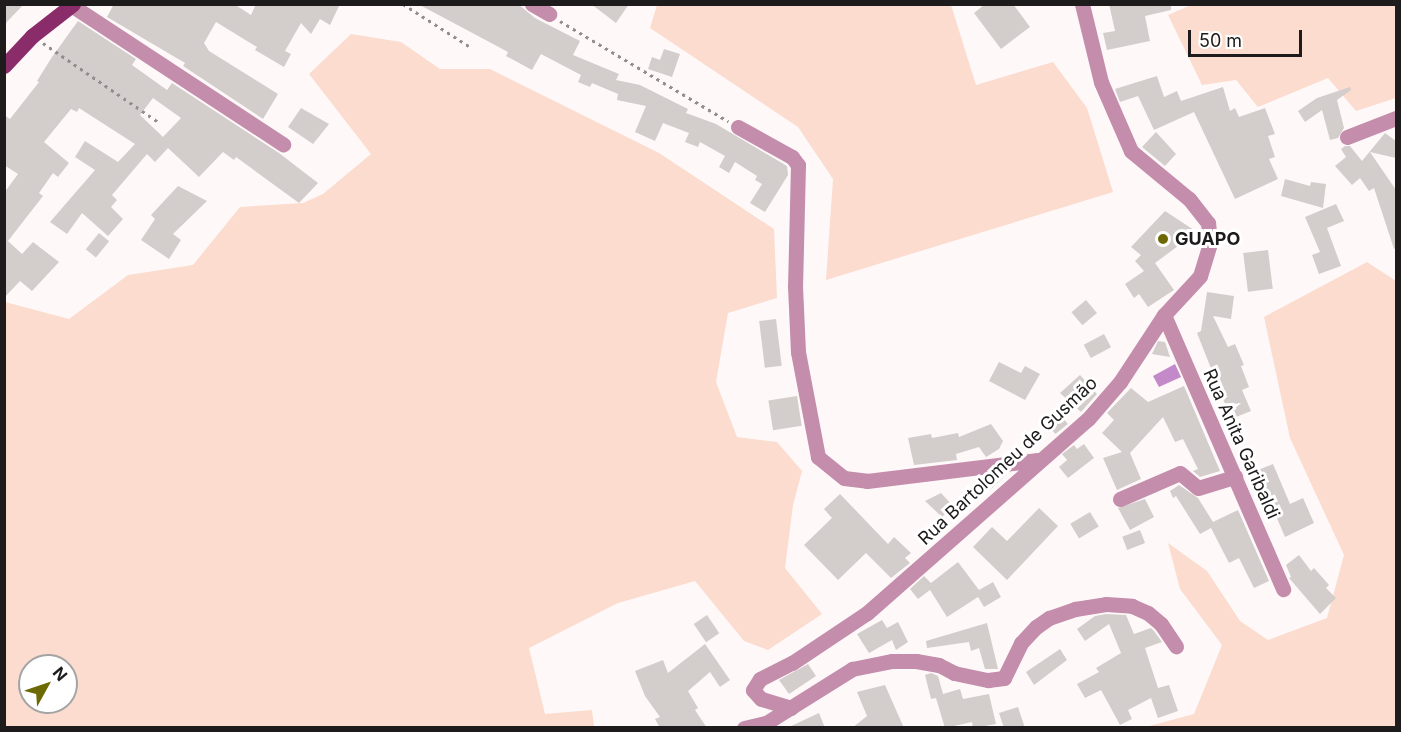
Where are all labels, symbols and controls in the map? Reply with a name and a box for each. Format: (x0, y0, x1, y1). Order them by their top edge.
scale bar (1191, 18, 1305, 56)
text: 50 m (1199, 30, 1242, 51)
place label: GUAPO (1175, 228, 1240, 250)
marker: GUAPO (1156, 232, 1170, 246)
street label: Rua Anita Garibaldi (1198, 366, 1284, 522)
street label: Rua Bartolomeu de Gusmão (914, 372, 1102, 550)
north arrow (18, 654, 78, 714)
text: N (49, 663, 72, 685)

